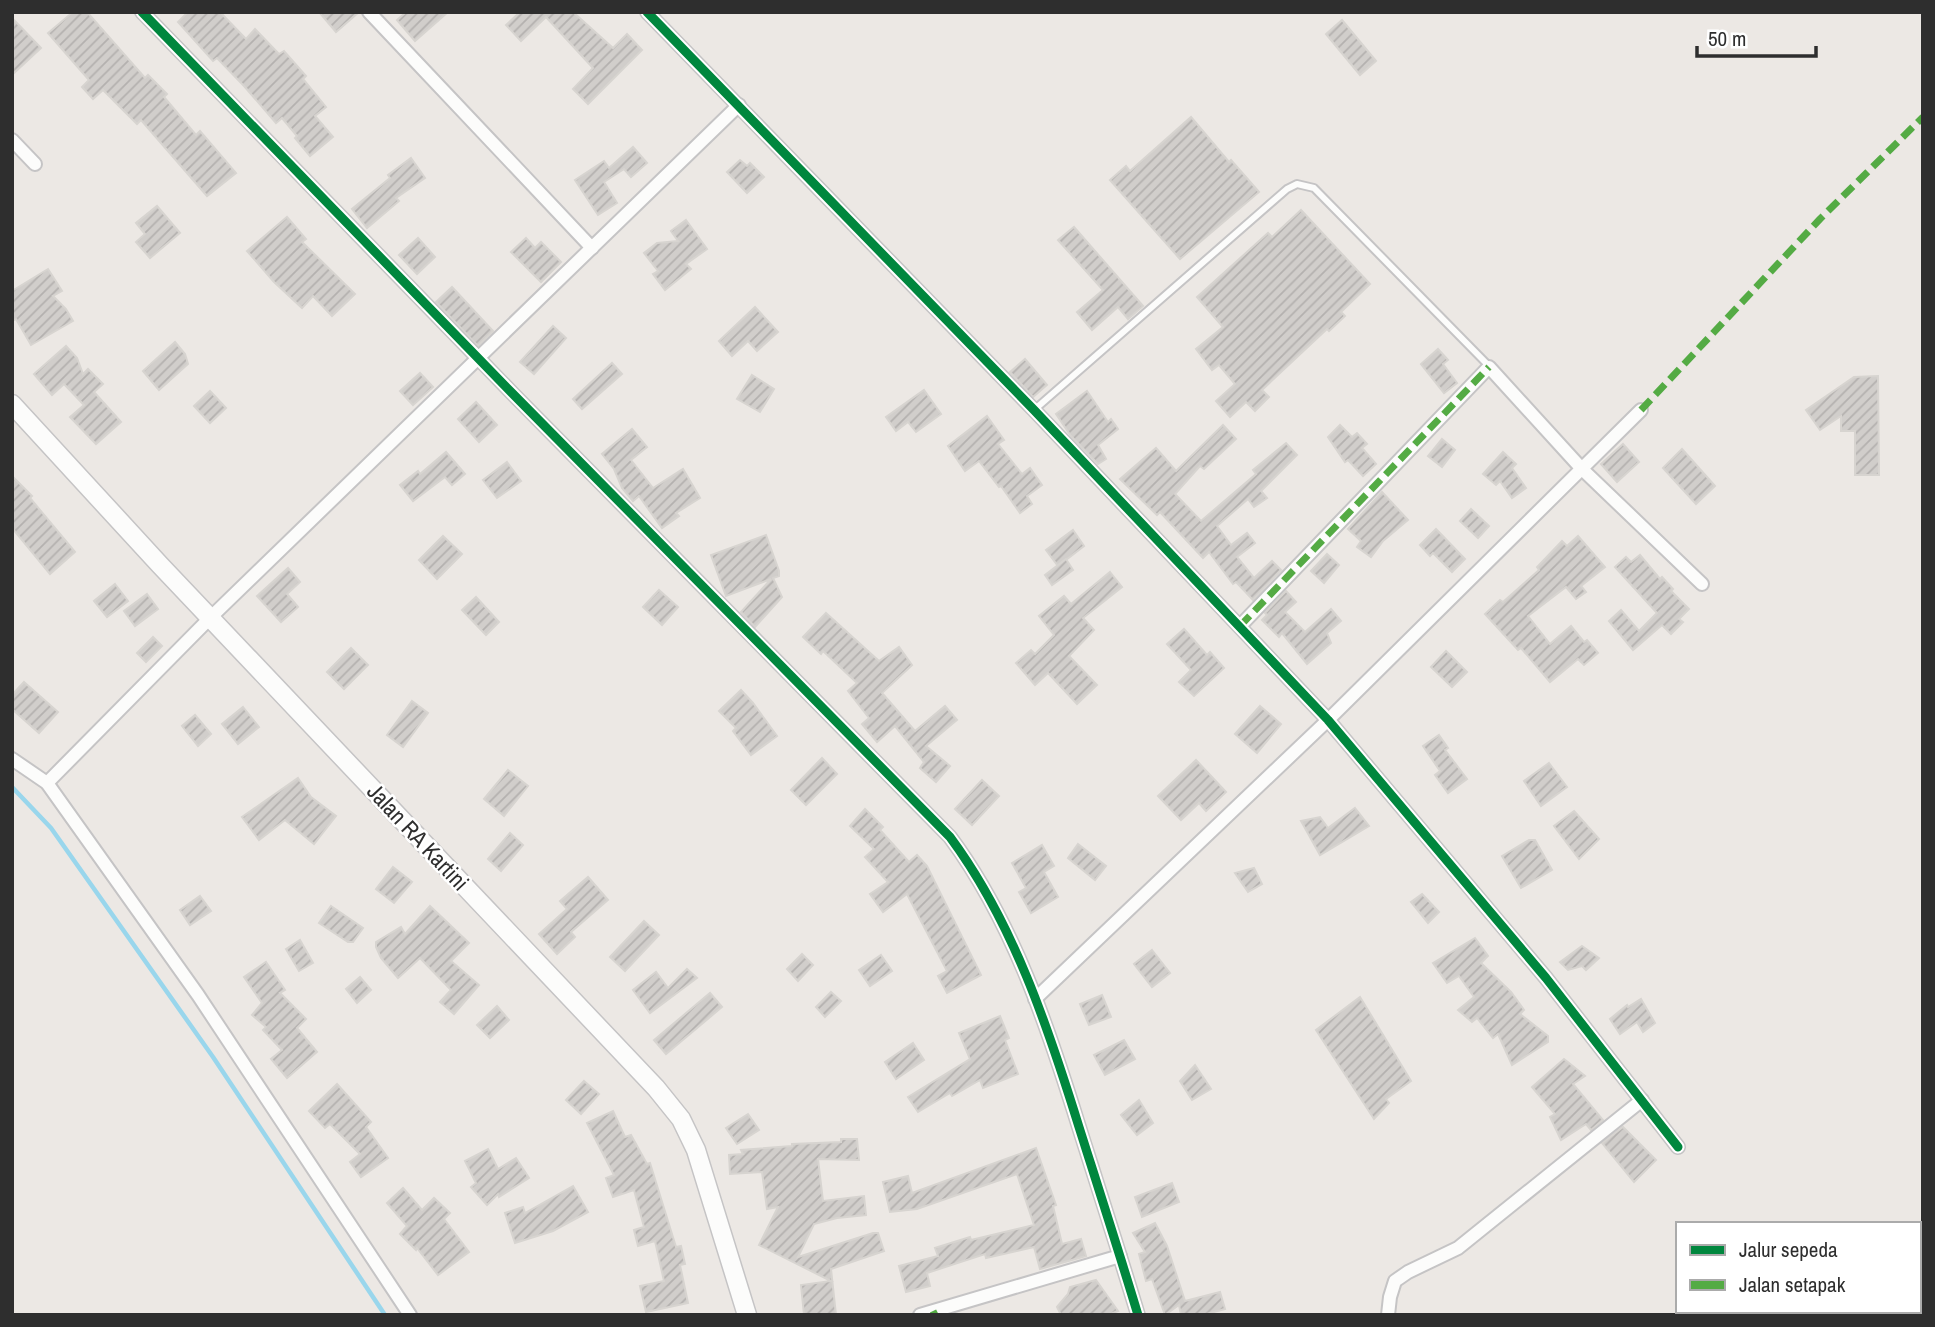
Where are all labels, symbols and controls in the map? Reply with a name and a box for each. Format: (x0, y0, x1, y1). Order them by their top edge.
scale bar (1697, 14, 1816, 58)
text: 50 m (1708, 24, 1746, 53)
street label: Jalan RA Kartini (361, 776, 476, 897)
legend (1676, 1222, 1921, 1313)
text: Jalur sepeda (1739, 1235, 1838, 1264)
text: Jalan setapak (1739, 1270, 1846, 1299)

